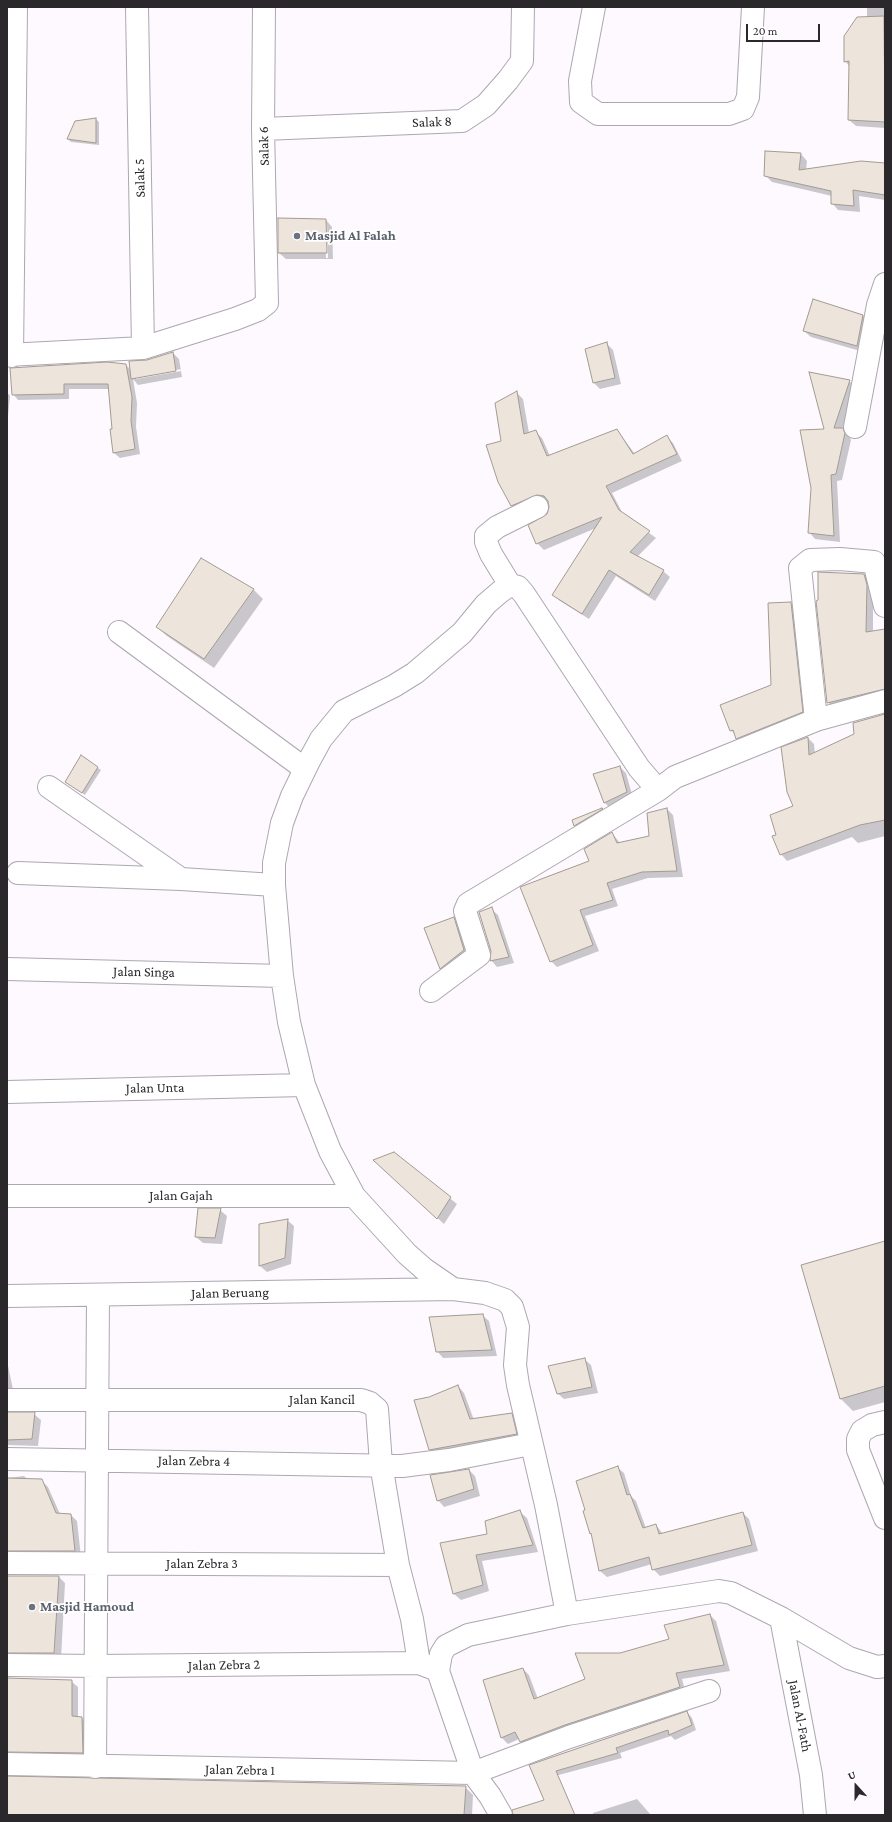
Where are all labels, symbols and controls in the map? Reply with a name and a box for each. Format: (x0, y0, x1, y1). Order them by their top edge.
scale bar (748, 16, 822, 42)
text: 20 m (753, 24, 777, 38)
street label: Salak 8 (412, 113, 452, 131)
street label: Salak 6 (255, 126, 273, 166)
street label: Salak 5 (131, 158, 149, 198)
place label: Masjid Al Falah (305, 228, 396, 244)
marker: Masjid Al Falah (292, 231, 302, 241)
street label: Jalan Singa (113, 963, 175, 981)
street label: Jalan Unta (126, 1079, 184, 1097)
street label: Jalan Gajah (149, 1188, 213, 1204)
street label: Jalan Beruang (191, 1284, 269, 1302)
street label: Jalan Kancil (289, 1392, 355, 1408)
street label: Jalan Zebra 4 (158, 1452, 230, 1470)
street label: Jalan Zebra 3 (166, 1556, 238, 1572)
place label: Masjid Hamoud (40, 1599, 134, 1615)
marker: Masjid Hamoud (27, 1602, 37, 1612)
street label: Jalan Zebra 2 (188, 1656, 260, 1674)
street label: Jalan Al-Fath (785, 1679, 815, 1753)
street label: Jalan Zebra 1 (205, 1761, 275, 1779)
north arrow (836, 1766, 876, 1806)
text: U (846, 1768, 857, 1782)

